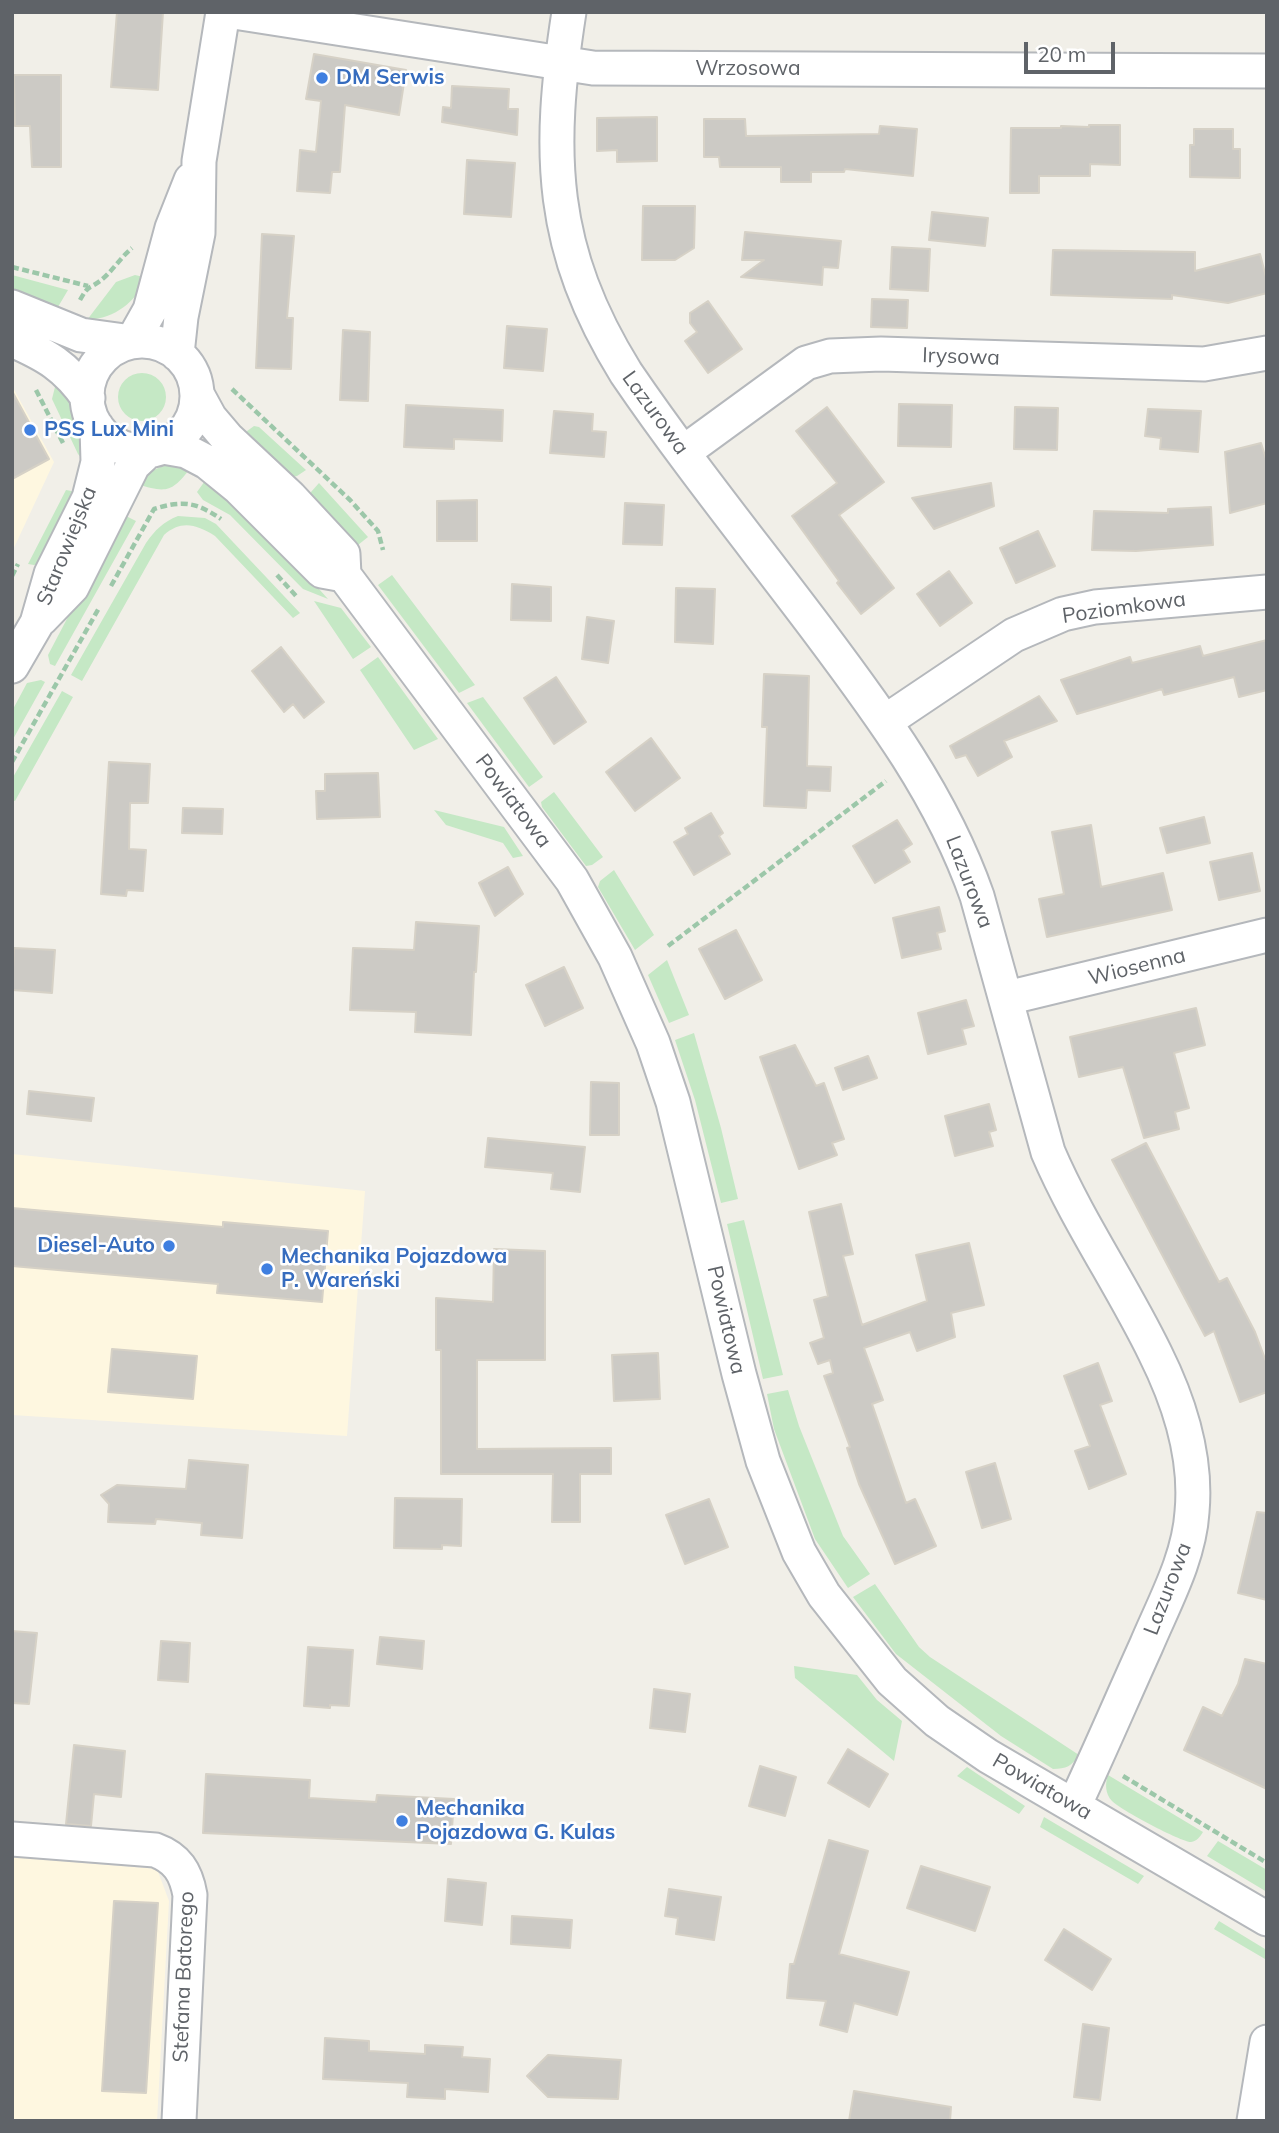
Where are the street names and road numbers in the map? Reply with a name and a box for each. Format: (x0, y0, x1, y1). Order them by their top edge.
street label: Wrzosowa (695, 56, 801, 82)
street label: Irysowa (922, 343, 1000, 371)
street label: Lazurowa (616, 366, 694, 460)
street label: Starowiejska (32, 483, 102, 609)
street label: Poziomkowa (1061, 587, 1187, 629)
street label: Powiatowa (470, 749, 556, 853)
street label: Lazurowa (940, 832, 998, 932)
street label: Wiosenna (1086, 943, 1188, 991)
street label: Powiatowa (701, 1263, 751, 1377)
street label: Lazurowa (1139, 1539, 1197, 1639)
street label: Powiatowa (988, 1748, 1096, 1826)
street label: Stefana Batorego (168, 1891, 200, 2063)

